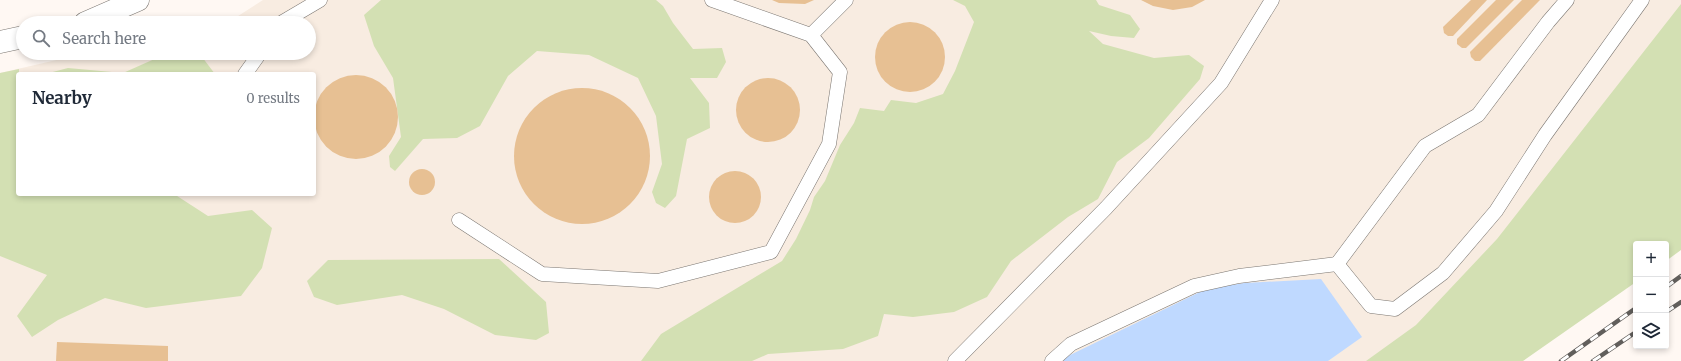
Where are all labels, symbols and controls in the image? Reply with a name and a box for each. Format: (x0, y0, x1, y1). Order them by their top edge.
search box (16, 16, 316, 60)
icon: search (30, 27, 52, 49)
text: Search here (62, 29, 146, 48)
text: Nearby (32, 87, 92, 109)
text: 0 results (246, 90, 300, 107)
map controls (1633, 241, 1669, 349)
button: + (1633, 241, 1669, 277)
button: − (1633, 277, 1669, 313)
button: layers (1633, 313, 1669, 349)

